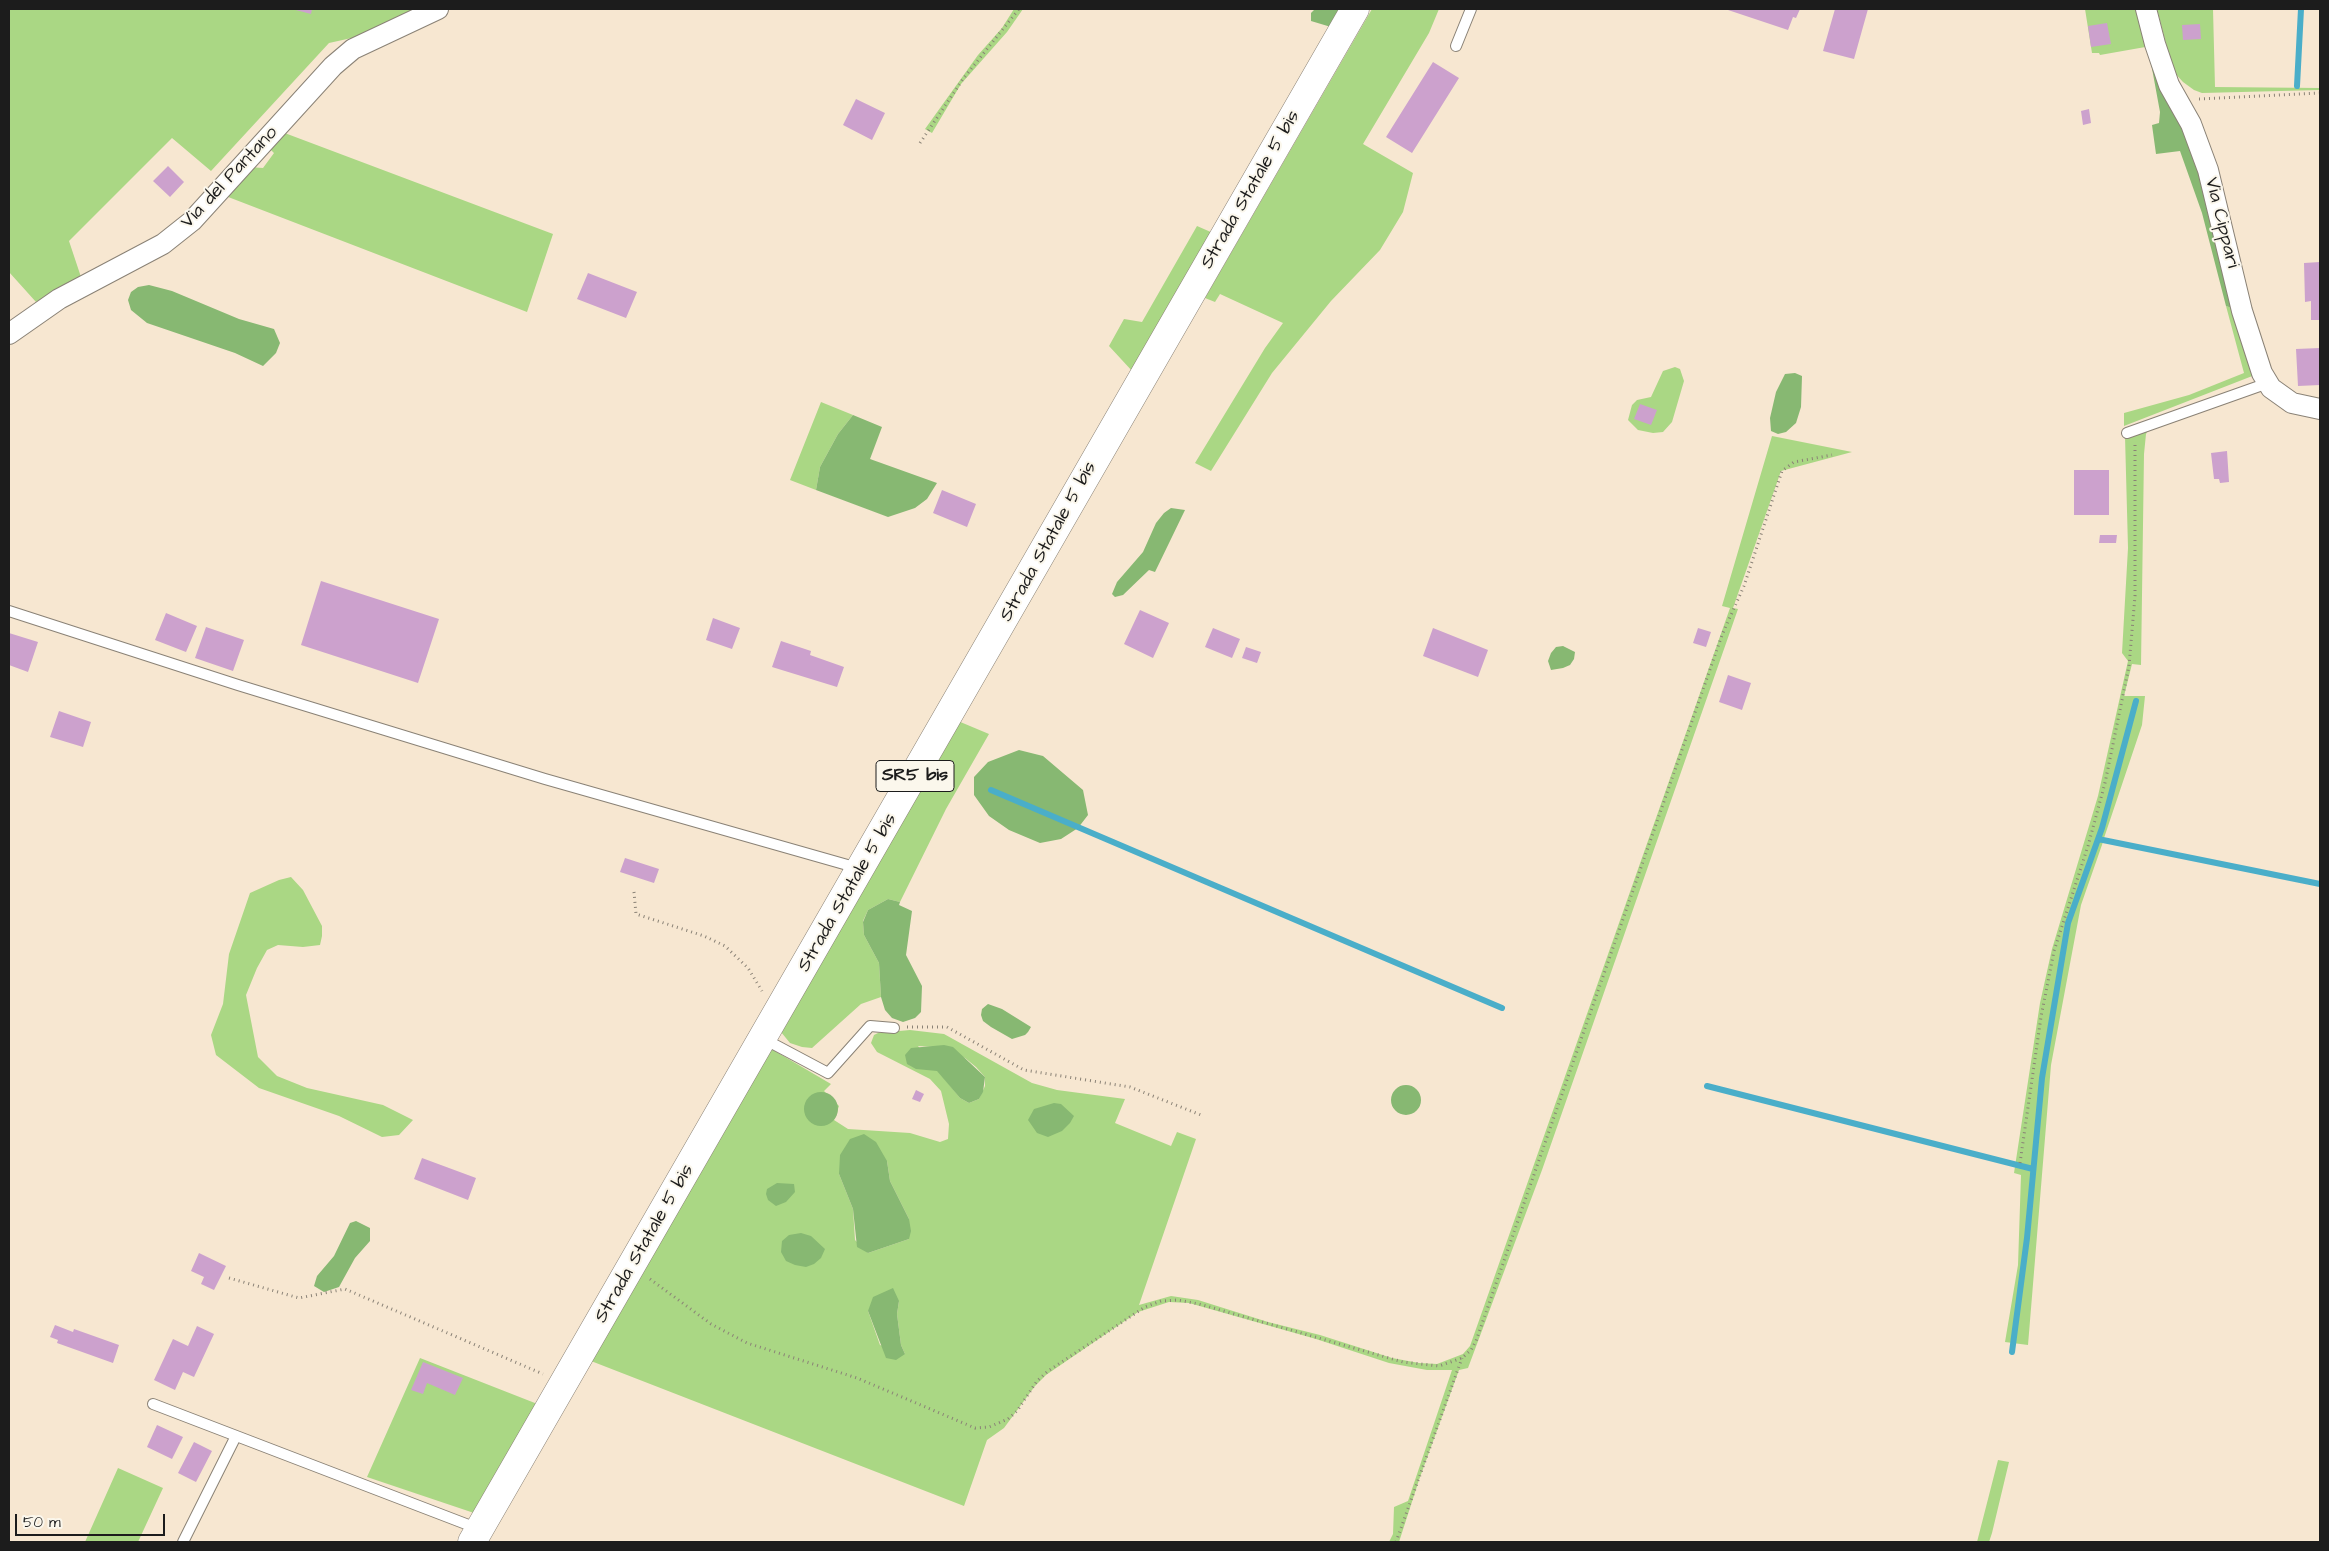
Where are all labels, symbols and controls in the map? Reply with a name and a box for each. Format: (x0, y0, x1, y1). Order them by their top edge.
street label: Strada Statale 5 bis (1196, 107, 1306, 273)
street label: Via del Pantano (177, 122, 283, 234)
street label: Via Cippari (2199, 175, 2243, 271)
street label: Strada Statale 5 bis (996, 458, 1102, 626)
road number: SR5 bis (876, 760, 954, 791)
street label: Strada Statale 5 bis (793, 810, 903, 976)
street label: Strada Statale 5 bis (590, 1161, 700, 1327)
scale bar (18, 1504, 168, 1536)
text: 50 m (23, 1512, 61, 1533)

